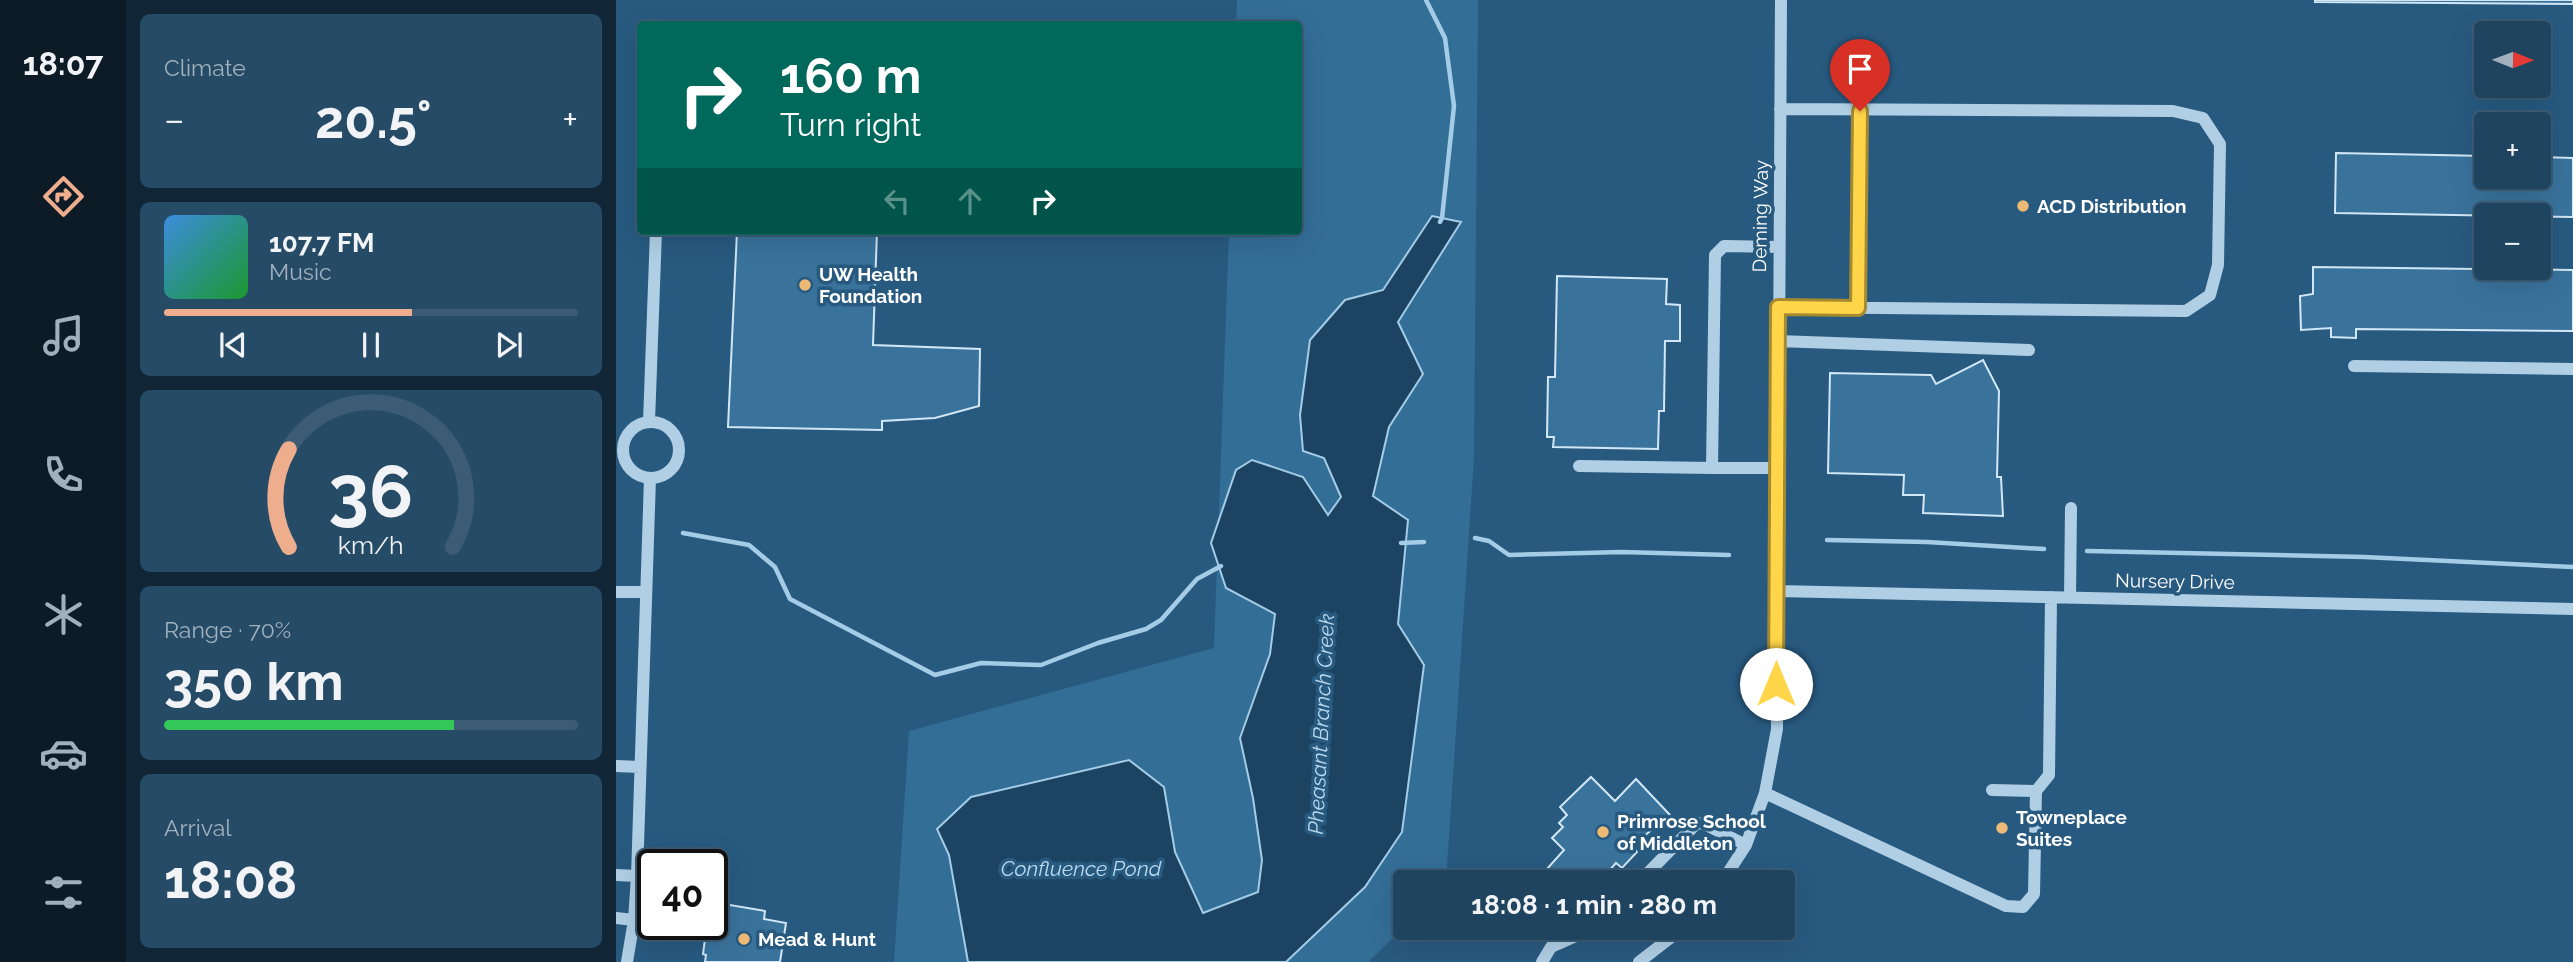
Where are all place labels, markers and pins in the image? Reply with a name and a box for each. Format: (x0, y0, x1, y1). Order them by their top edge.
pin (1830, 39, 1890, 111)
place label: ACD Distribution (2037, 195, 2187, 217)
marker: ACD Distribution (2015, 198, 2031, 214)
place label: UW Health Foundation (819, 263, 922, 307)
marker: UW Health Foundation (797, 277, 813, 293)
place label: Towneplace Suites (2016, 806, 2127, 850)
place label: Primrose School of Middleton (1617, 810, 1767, 854)
marker: Towneplace Suites (1994, 820, 2010, 836)
marker: Primrose School of Middleton (1595, 824, 1611, 840)
place label: Mead & Hunt (758, 928, 877, 950)
marker: Mead & Hunt (736, 931, 752, 947)

